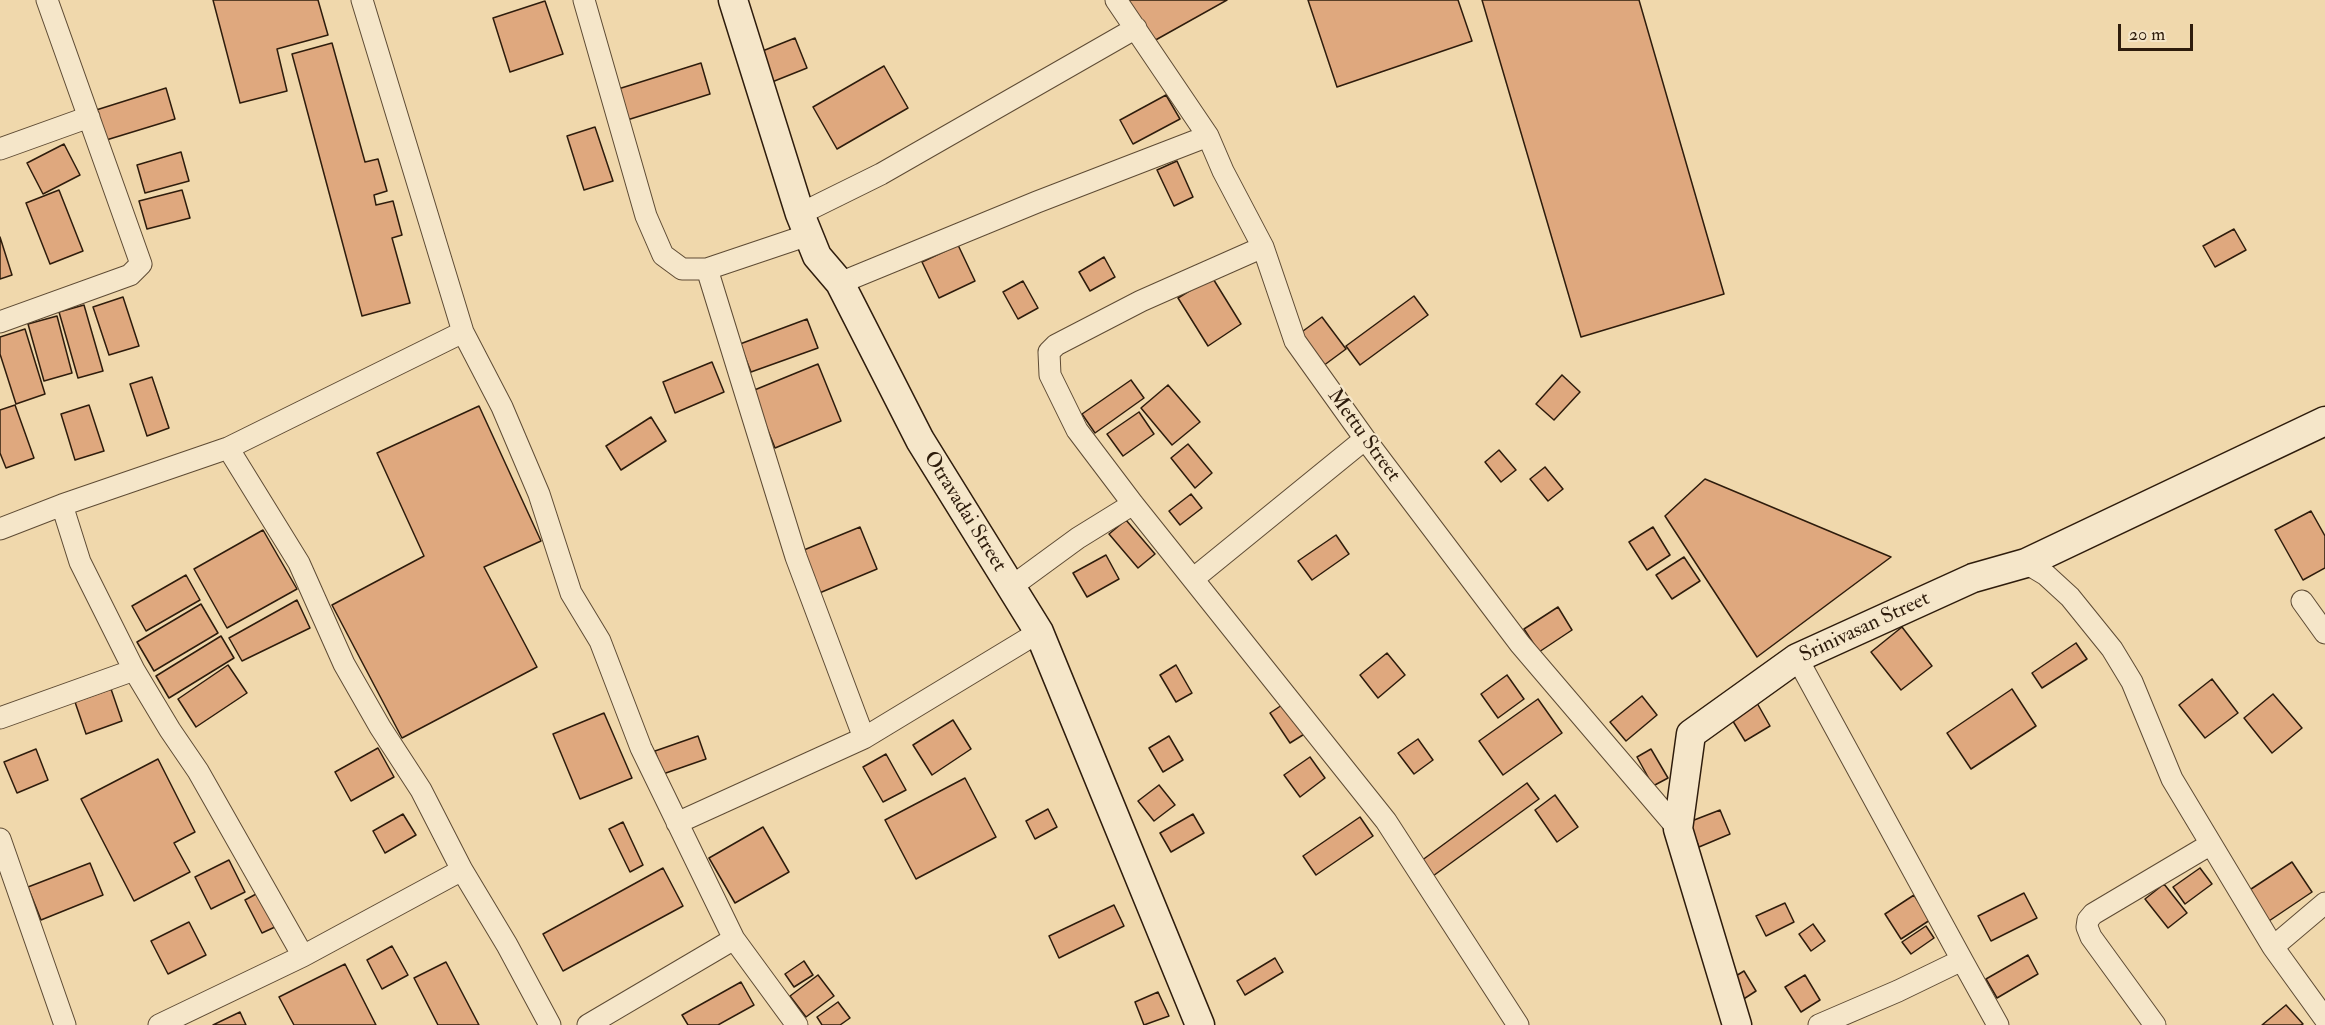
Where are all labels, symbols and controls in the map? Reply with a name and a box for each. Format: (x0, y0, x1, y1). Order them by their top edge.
scale bar (2121, 12, 2196, 50)
text: 20 m (2129, 23, 2165, 46)
street label: Mettu Street (1321, 385, 1405, 487)
street label: Otravadai Street (917, 447, 1011, 577)
street label: Srinivasan Street (1796, 587, 1934, 669)

